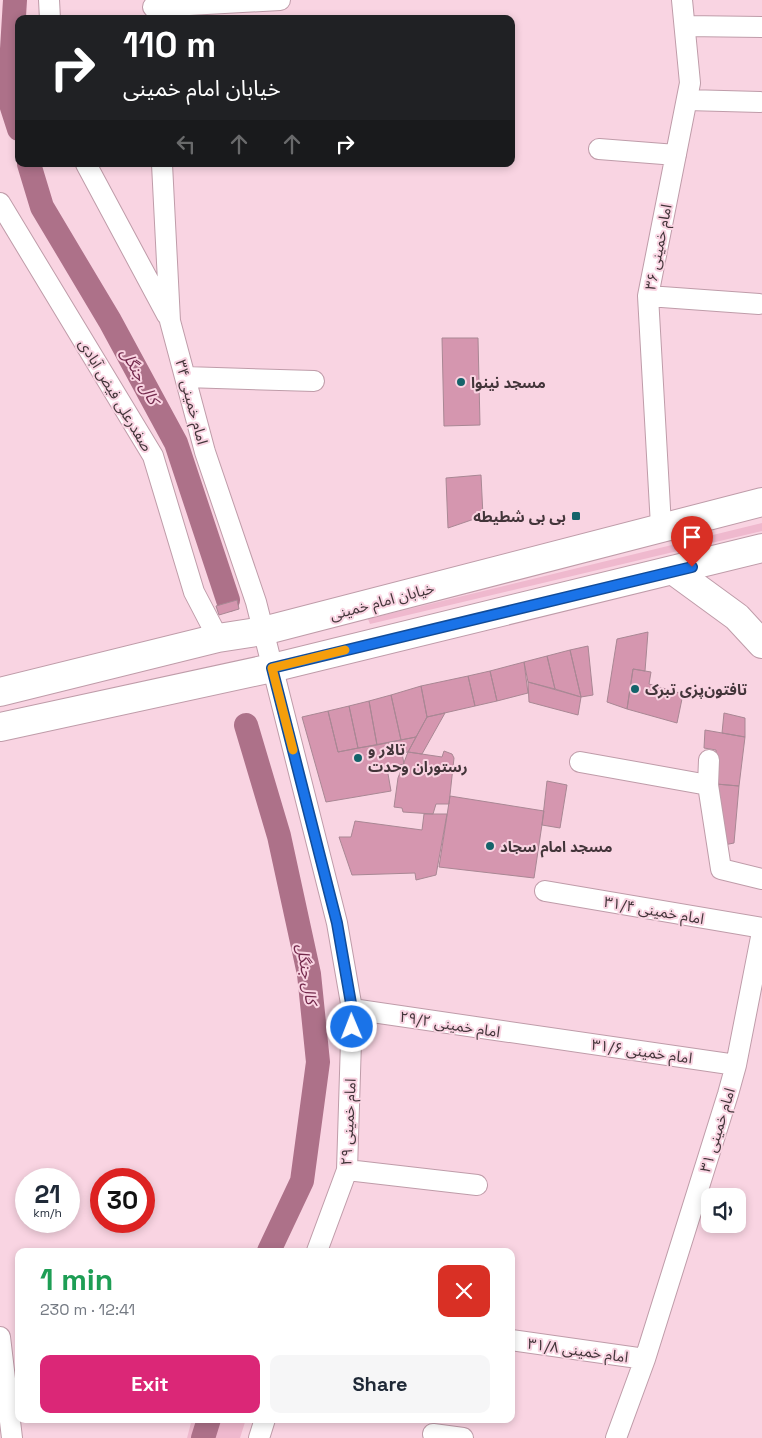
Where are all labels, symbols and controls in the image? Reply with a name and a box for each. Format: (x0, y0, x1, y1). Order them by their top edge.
text: 110 m (123, 23, 216, 67)
icon: right (40, 35, 105, 100)
text: خیابان امام خمینی (123, 74, 281, 102)
icon: left (172, 130, 200, 158)
icon: ahead (225, 130, 253, 158)
icon: ahead (278, 130, 306, 158)
icon: right (331, 130, 359, 158)
street label: امام خمینی ۳۶ (640, 202, 678, 292)
street label: صفدرعلی فیض آبادی (75, 335, 157, 455)
water label: کال جنگل (116, 344, 166, 411)
street label: امام خمینی ۳۴ (170, 357, 212, 447)
place label: مسجد نینوا (471, 373, 546, 392)
marker: مسجد نینوا (455, 376, 467, 388)
place label: بی بی شطیطه (473, 507, 566, 526)
marker: بی بی شطیطه (570, 510, 582, 522)
pin (671, 516, 713, 567)
icon: arrive (678, 523, 706, 551)
street label: خیابان امام خمینی (328, 578, 437, 626)
place label: تافتون‌پزی تبرک (645, 680, 748, 699)
marker: تافتون‌پزی تبرک (629, 683, 641, 695)
place label: تالار و رستوران وحدت (368, 740, 468, 776)
marker: تالار و رستوران وحدت (352, 752, 364, 764)
place label: مسجد امام سجاد (500, 837, 612, 858)
marker: مسجد امام سجاد (484, 840, 496, 852)
street label: امام خمینی ۳۱/۴ (602, 892, 706, 930)
water label: کال جنگل (292, 942, 323, 1009)
position arrow (325, 1000, 377, 1052)
street label: امام خمینی ۲۹/۲ (398, 1007, 502, 1043)
street label: امام خمینی ۳۱/۶ (590, 1035, 694, 1069)
street label: امام خمینی ۲۹ (336, 1078, 362, 1166)
street label: امام خمینی ۳۱ (695, 1086, 741, 1175)
speed limit sign: 30 (90, 1168, 155, 1233)
text: 21 (34, 1178, 61, 1210)
map controls (701, 1188, 746, 1233)
button: sound (701, 1188, 746, 1233)
text: km/h (33, 1205, 62, 1221)
text: 1 min (40, 1260, 113, 1299)
button: close (438, 1265, 490, 1317)
text: 230 m · 12:41 (40, 1299, 135, 1320)
street label: امام خمینی ۳۱/۸ (526, 1334, 630, 1368)
button: Exit (40, 1355, 260, 1413)
button: Share (270, 1355, 490, 1413)

